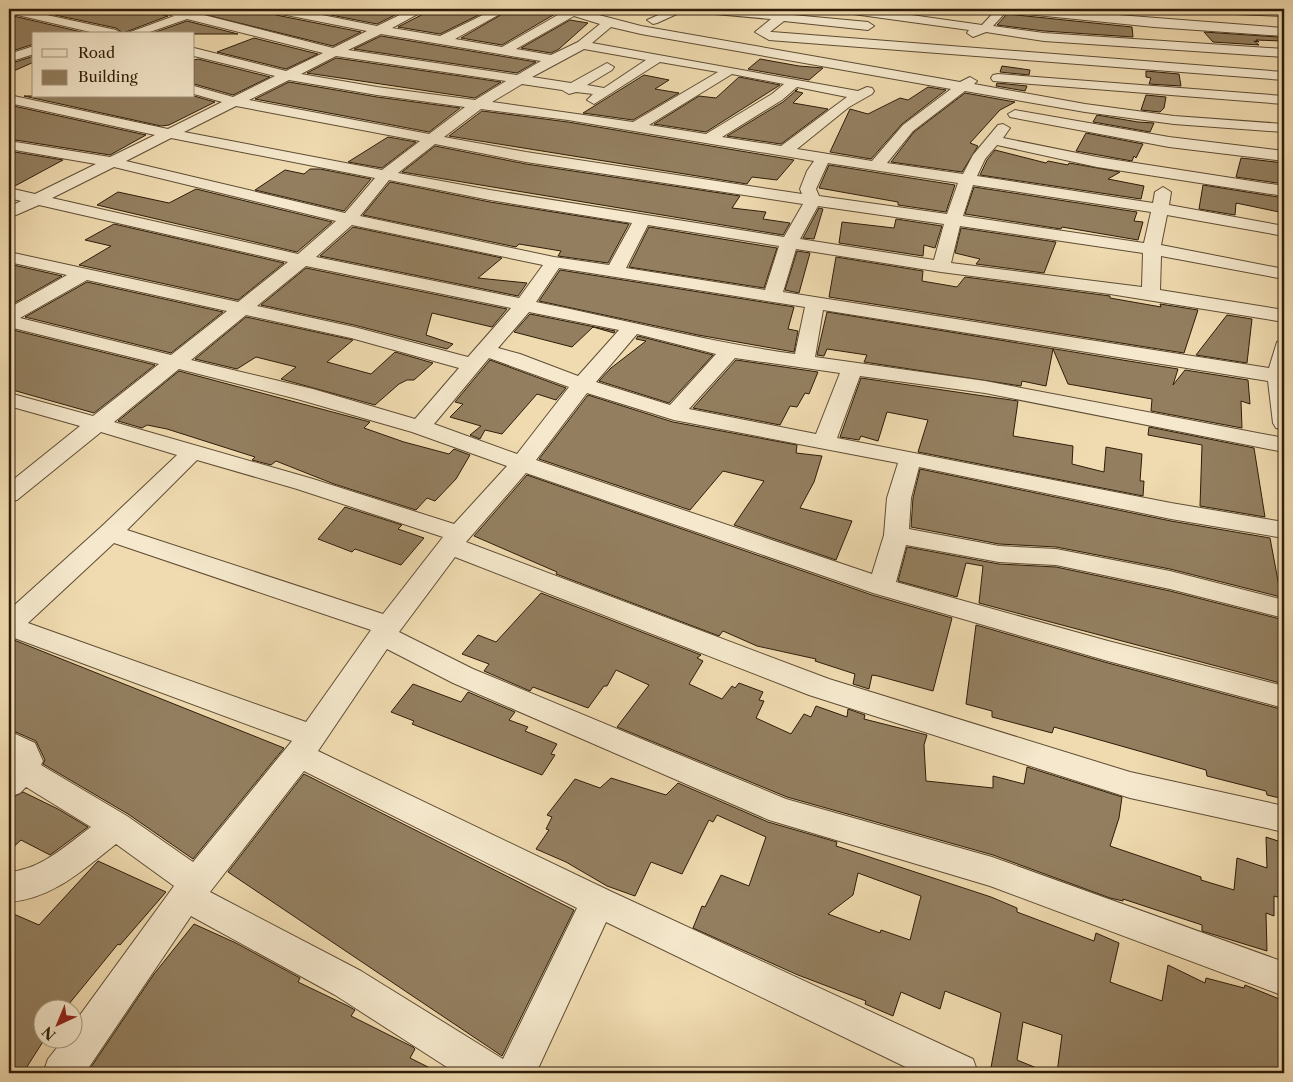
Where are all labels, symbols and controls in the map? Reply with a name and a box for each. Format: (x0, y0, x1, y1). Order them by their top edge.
legend (32, 32, 195, 98)
text: Road (78, 43, 115, 62)
text: Building (78, 67, 138, 86)
north arrow (32, 1000, 82, 1050)
text: N (38, 1023, 60, 1044)

